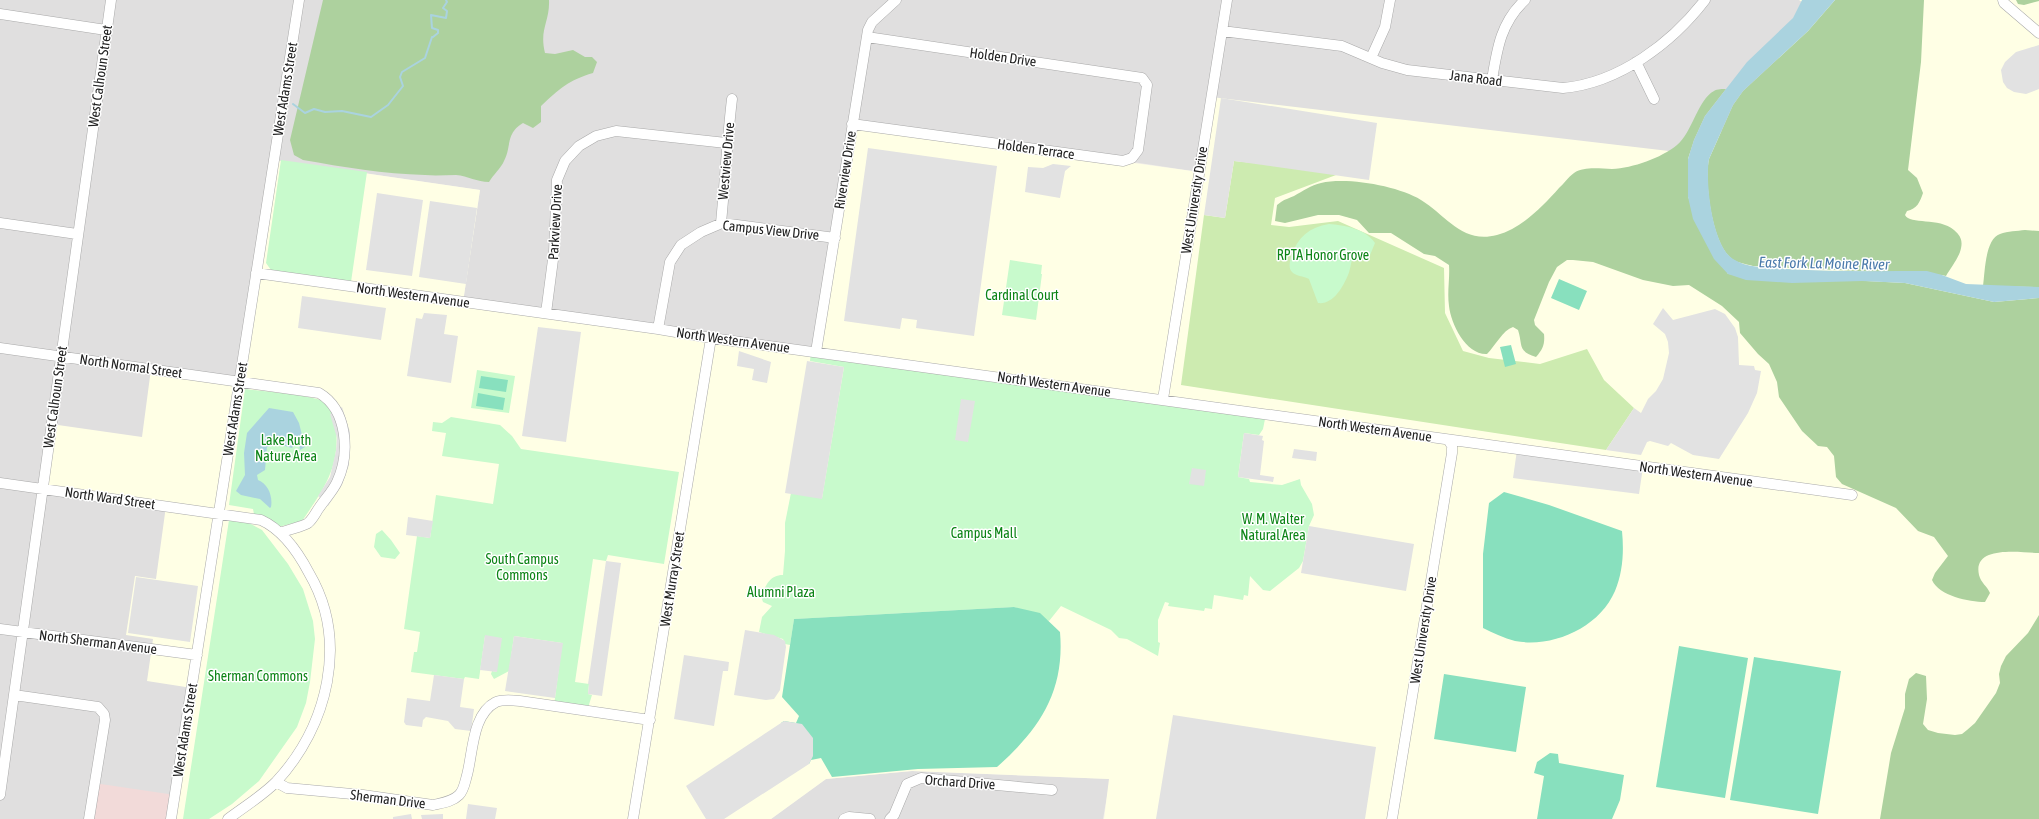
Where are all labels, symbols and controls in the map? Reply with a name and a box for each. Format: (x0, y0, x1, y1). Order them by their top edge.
street label: West Calhoun Street (85, 24, 115, 128)
street label: West Adams Street (270, 41, 300, 137)
street label: Holden Drive (969, 44, 1037, 70)
street label: Jana Road (1449, 67, 1503, 89)
street label: Westview Drive (715, 122, 737, 200)
street label: Riverview Drive (831, 130, 859, 210)
street label: Holden Terrace (996, 136, 1076, 162)
street label: West University Drive (1178, 145, 1210, 255)
street label: Parkview Drive (545, 184, 565, 260)
street label: Campus View Drive (722, 217, 820, 243)
park label: RPTA Honor Grove (1277, 247, 1369, 263)
water label: East Fork La Moine River (1759, 253, 1890, 273)
street label: North Western Avenue (355, 279, 471, 311)
park label: Cardinal Court (985, 287, 1059, 303)
street label: North Western Avenue (675, 324, 791, 356)
street label: West Calhoun Street (40, 345, 70, 449)
street label: North Normal Street (79, 351, 183, 381)
street label: West Adams Street (220, 361, 250, 457)
street label: North Western Avenue (996, 368, 1112, 400)
street label: North Western Avenue (1317, 413, 1433, 445)
park label: Lake Ruth Nature Area (255, 432, 317, 464)
street label: North Western Avenue (1638, 458, 1754, 490)
street label: North Ward Street (64, 484, 156, 512)
park label: W. M. Walter Natural Area (1240, 511, 1306, 543)
park label: Campus Mall (951, 525, 1018, 541)
street label: West Murray Street (657, 530, 687, 628)
park label: South Campus Commons (485, 551, 559, 583)
street label: West University Drive (1407, 575, 1439, 685)
park label: Alumni Plaza (747, 584, 815, 600)
street label: North Sherman Avenue (38, 627, 158, 657)
park label: Sherman Commons (208, 668, 308, 684)
street label: West Adams Street (170, 682, 200, 778)
street label: Orchard Drive (924, 772, 996, 792)
street label: Sherman Drive (349, 786, 427, 812)

